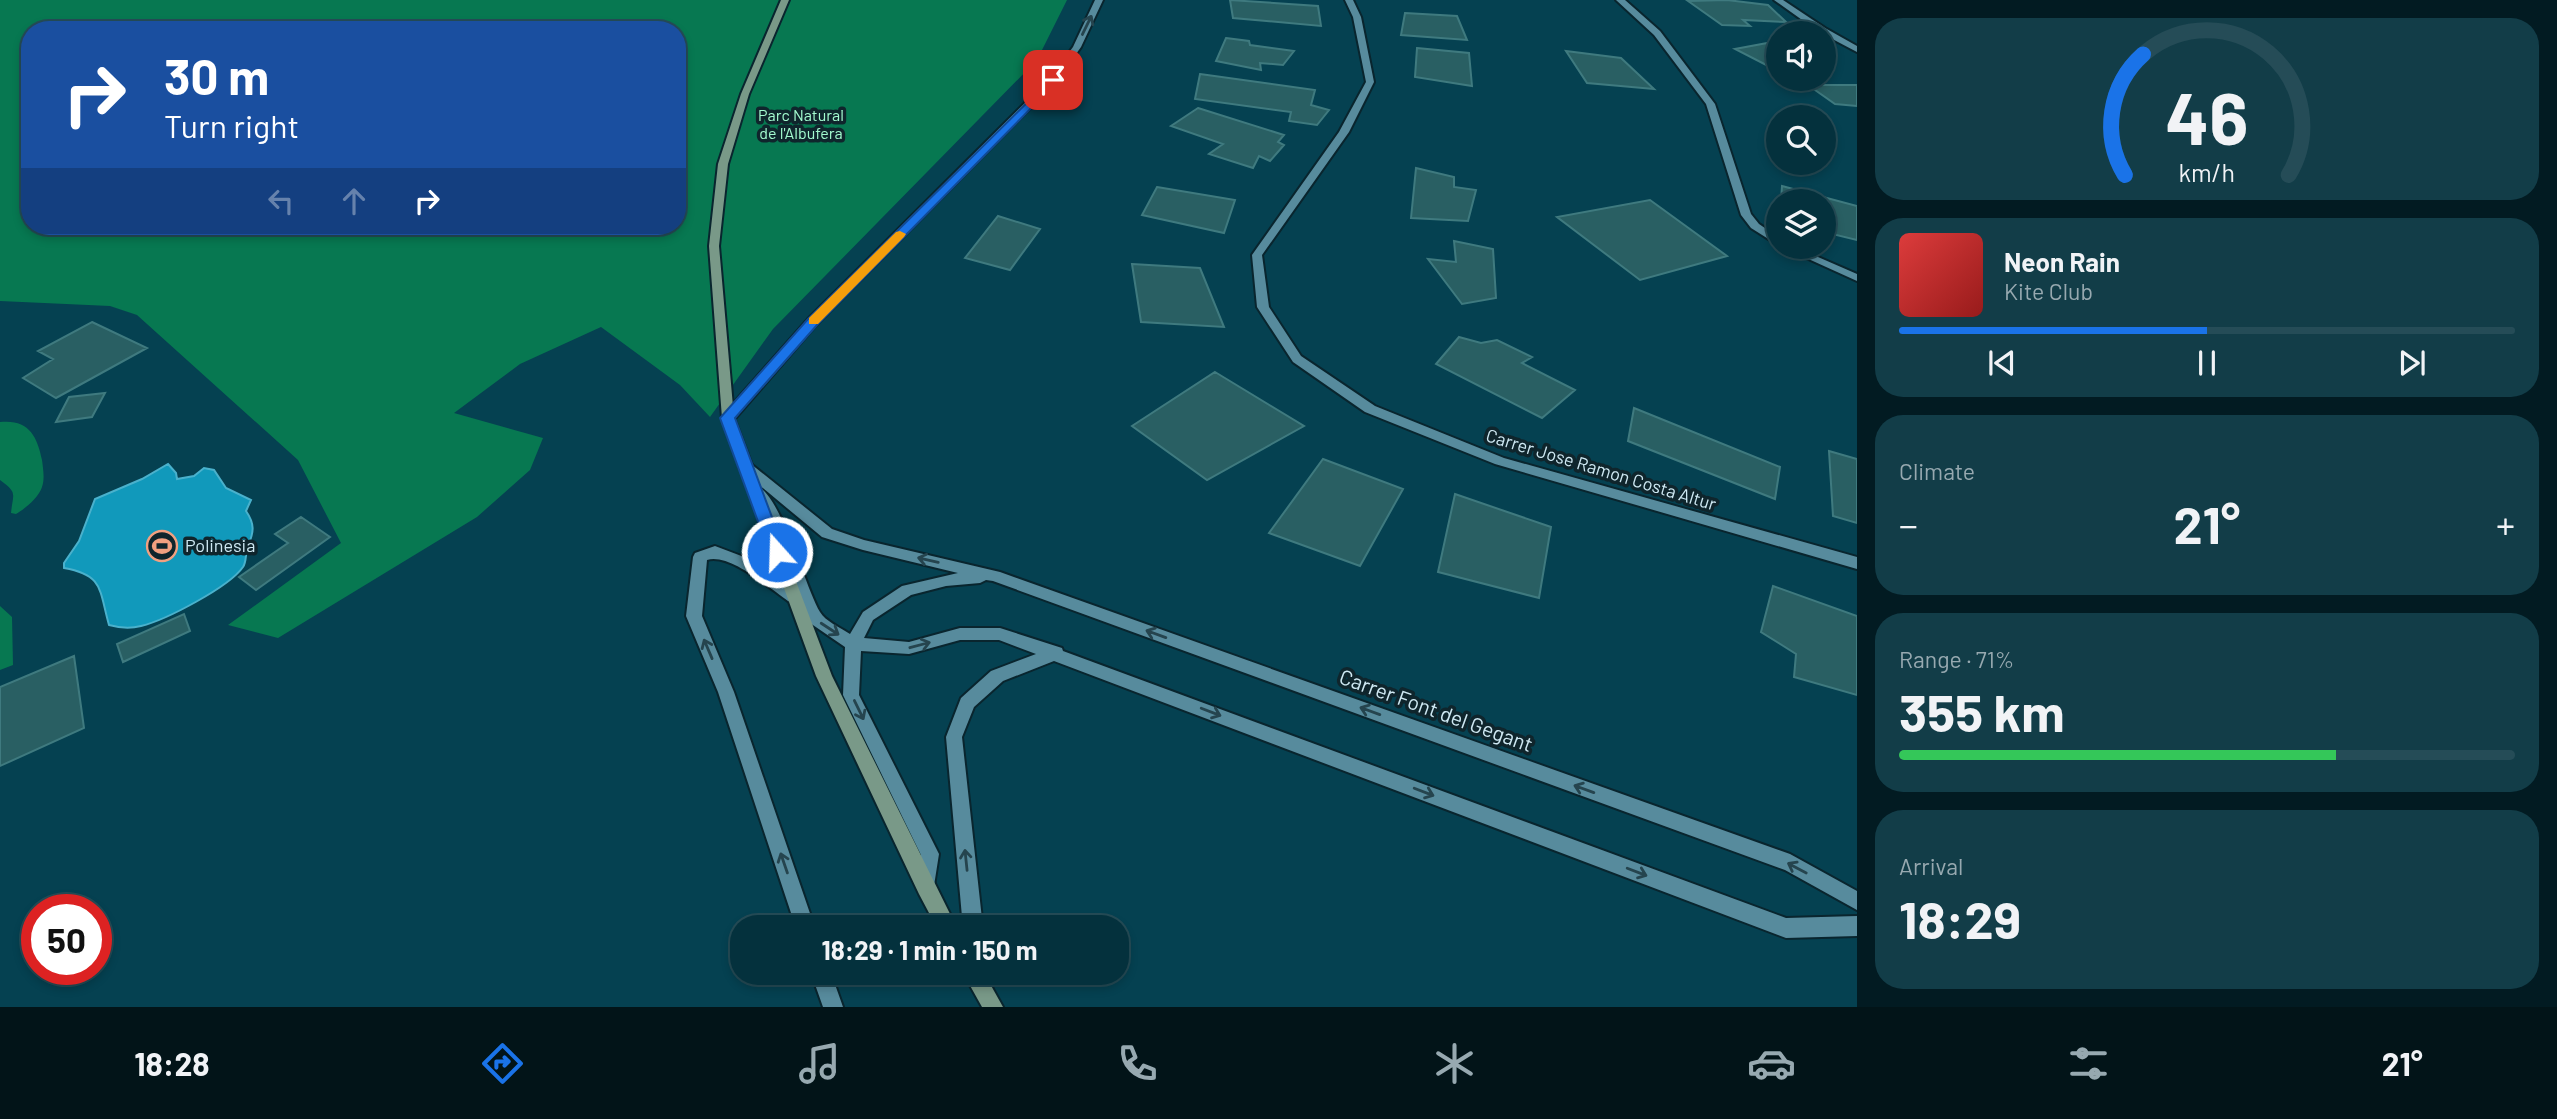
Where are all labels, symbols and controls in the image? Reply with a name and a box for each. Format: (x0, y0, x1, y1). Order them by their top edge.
one-way arrow (1081, 15, 1094, 36)
map controls (1766, 21, 1836, 259)
button: sound (1766, 21, 1836, 91)
text: 30 m (164, 46, 269, 105)
icon: right (49, 49, 140, 140)
pin (1023, 50, 1083, 110)
icon: arrive (1034, 61, 1072, 99)
text: 46 (2165, 72, 2249, 160)
park label: Parc Natural de l'Albufera (758, 105, 844, 142)
button: search (1766, 105, 1836, 175)
text: Turn right (164, 106, 299, 144)
text: km/h (2179, 157, 2235, 187)
icon: left (262, 182, 300, 220)
icon: ahead (335, 182, 373, 220)
icon: right (408, 182, 446, 220)
button: layers (1766, 189, 1836, 259)
text: Neon Rain (2004, 246, 2120, 277)
text: Kite Club (2004, 277, 2093, 305)
icon: previous (1983, 344, 2021, 382)
icon: pause (2188, 344, 2226, 382)
icon: next (2393, 344, 2431, 382)
street label: Carrer Jose Ramon Costa Altur (1484, 424, 1719, 515)
text: Climate (1899, 457, 1975, 485)
text: 21° (2174, 492, 2240, 554)
text: − (1899, 501, 1918, 547)
text: + (2496, 501, 2515, 547)
position arrow (740, 515, 814, 589)
sports icon: Polinesia (145, 529, 179, 563)
place label: Polinesia (185, 534, 255, 556)
one-way arrow (918, 553, 940, 566)
one-way arrow (820, 622, 839, 636)
one-way arrow (1146, 627, 1168, 639)
one-way arrow (909, 637, 931, 650)
one-way arrow (700, 638, 713, 660)
text: Range · 71% (1899, 645, 2014, 673)
street label: Carrer Font del Gegant (1336, 663, 1537, 756)
text: 355 km (1899, 680, 2065, 742)
one-way arrow (852, 699, 866, 720)
one-way arrow (1360, 704, 1382, 716)
one-way arrow (1200, 706, 1222, 719)
one-way arrow (1574, 781, 1596, 794)
one-way arrow (1413, 787, 1435, 799)
one-way arrow (960, 849, 973, 871)
one-way arrow (777, 852, 789, 874)
text: Arrival (1899, 852, 1963, 880)
one-way arrow (1788, 860, 1808, 874)
one-way arrow (1626, 867, 1648, 880)
text: 18:29 (1899, 887, 2021, 949)
speed limit sign: 50 (21, 894, 112, 985)
text: 18:29 · 1 min · 150 m (821, 934, 1038, 965)
icon: directions (478, 1039, 527, 1088)
icon: music (795, 1039, 844, 1088)
icon: phone (1113, 1039, 1162, 1088)
icon: climate (1430, 1039, 1479, 1088)
icon: car (1747, 1039, 1796, 1088)
icon: filters (2064, 1039, 2113, 1088)
text: 18:28 (134, 1044, 210, 1082)
text: 21° (2382, 1044, 2423, 1082)

